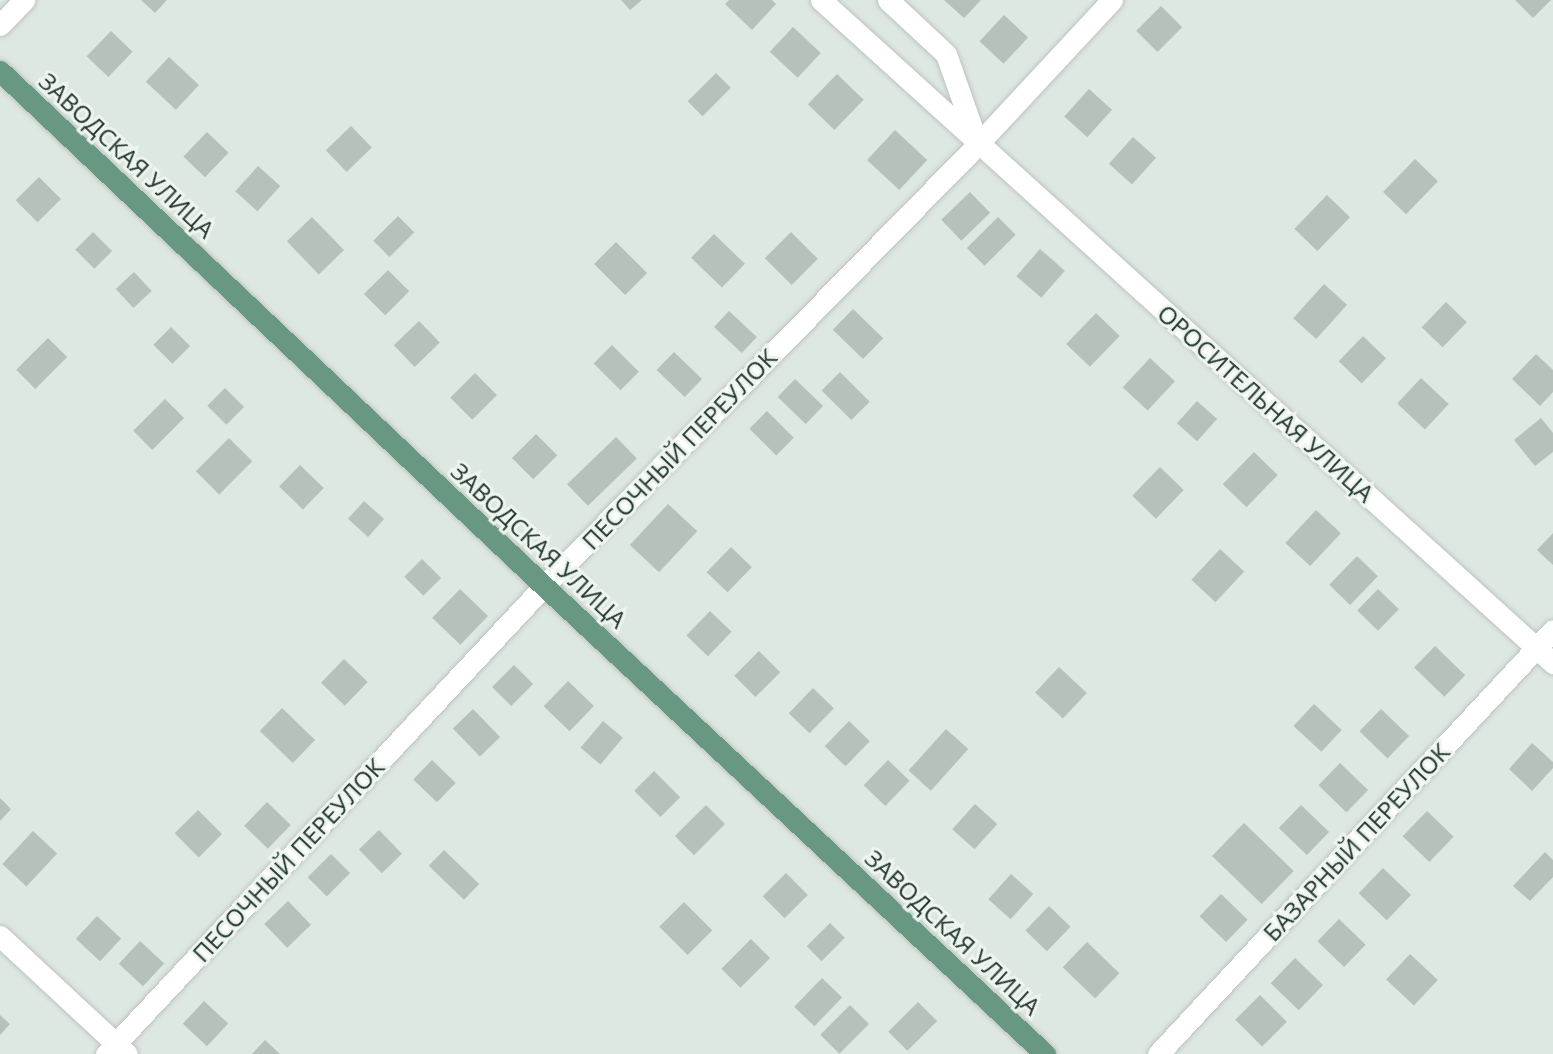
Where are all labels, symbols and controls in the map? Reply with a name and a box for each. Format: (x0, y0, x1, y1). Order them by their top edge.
street label: ЗАВОДСКАЯ УЛИЦА (33, 66, 221, 244)
street label: ОРОСИТЕЛЬНАЯ УЛИЦА (1152, 298, 1380, 508)
street label: ПЕСОЧНЫЙ ПЕРЕУЛОК (576, 343, 782, 555)
street label: ЗАВОДСКАЯ УЛИЦА (445, 456, 633, 634)
street label: БАЗАРНЫЙ ПЕРЕУЛОК (1257, 737, 1455, 947)
street label: ПЕСОЧНЫЙ ПЕРЕУЛОК (186, 752, 390, 968)
street label: ЗАВОДСКАЯ УЛИЦА (859, 843, 1047, 1021)

